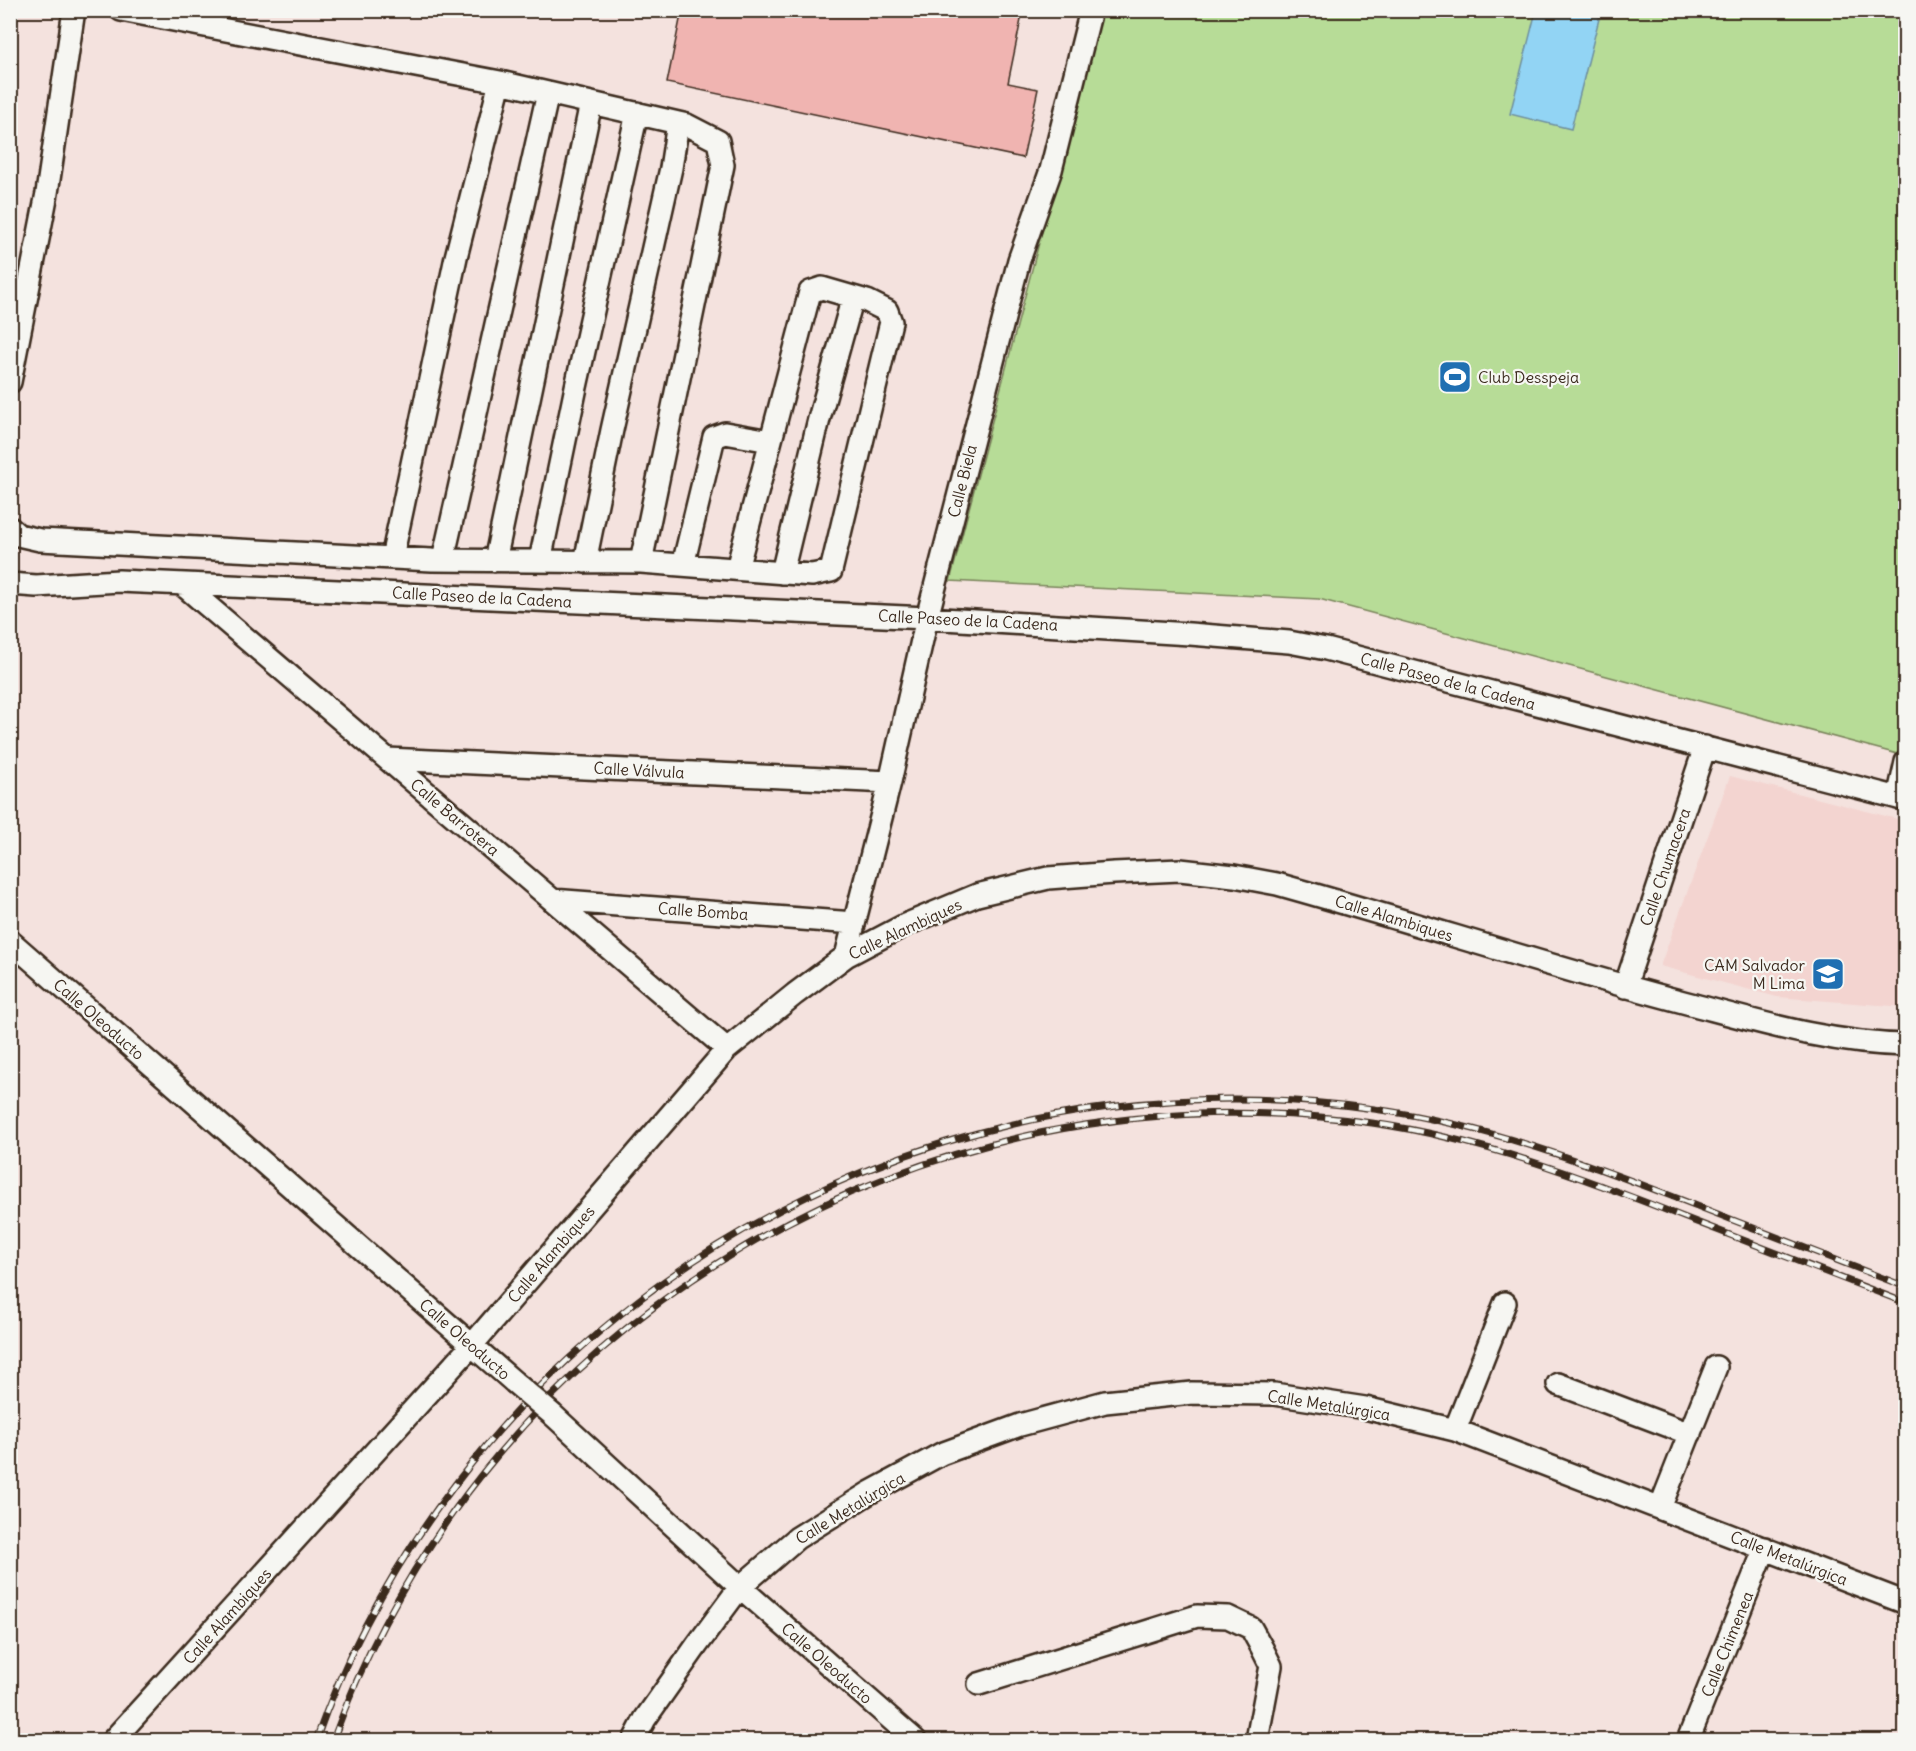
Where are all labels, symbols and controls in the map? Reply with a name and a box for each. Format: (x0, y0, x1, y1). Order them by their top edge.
sports icon: Club Desspeja (1437, 359, 1473, 395)
place label: Club Desspeja (1478, 367, 1579, 387)
street label: Calle Biela (943, 442, 981, 520)
street label: Calle Paseo de la Cadena (391, 582, 573, 612)
street label: Calle Paseo de la Cadena (877, 605, 1059, 635)
street label: Calle Paseo de la Cadena (1358, 648, 1538, 714)
street label: Calle Válvula (593, 758, 685, 782)
street label: Calle Barrotera (406, 774, 504, 860)
street label: Calle Chumacera (1635, 805, 1695, 929)
street label: Calle Alambiques (1332, 891, 1456, 945)
street label: Calle Alambiques (845, 894, 965, 964)
street label: Calle Bomba (657, 898, 749, 924)
place label: CAM Salvador M Lima (1704, 955, 1805, 993)
school or university icon: CAM Salvador M Lima (1810, 956, 1846, 992)
street label: Calle Oleoducto (49, 974, 149, 1064)
street label: Calle Alambiques (503, 1201, 599, 1307)
street label: Calle Oleoducto (415, 1294, 515, 1384)
street label: Calle Metalúrgica (1266, 1385, 1392, 1425)
street label: Calle Metalúrgica (792, 1467, 908, 1549)
street label: Calle Metalúrgica (1727, 1526, 1851, 1590)
street label: Calle Alambiques (179, 1564, 275, 1668)
street label: Calle Chimenea (1697, 1588, 1757, 1700)
street label: Calle Oleoducto (777, 1618, 877, 1708)

